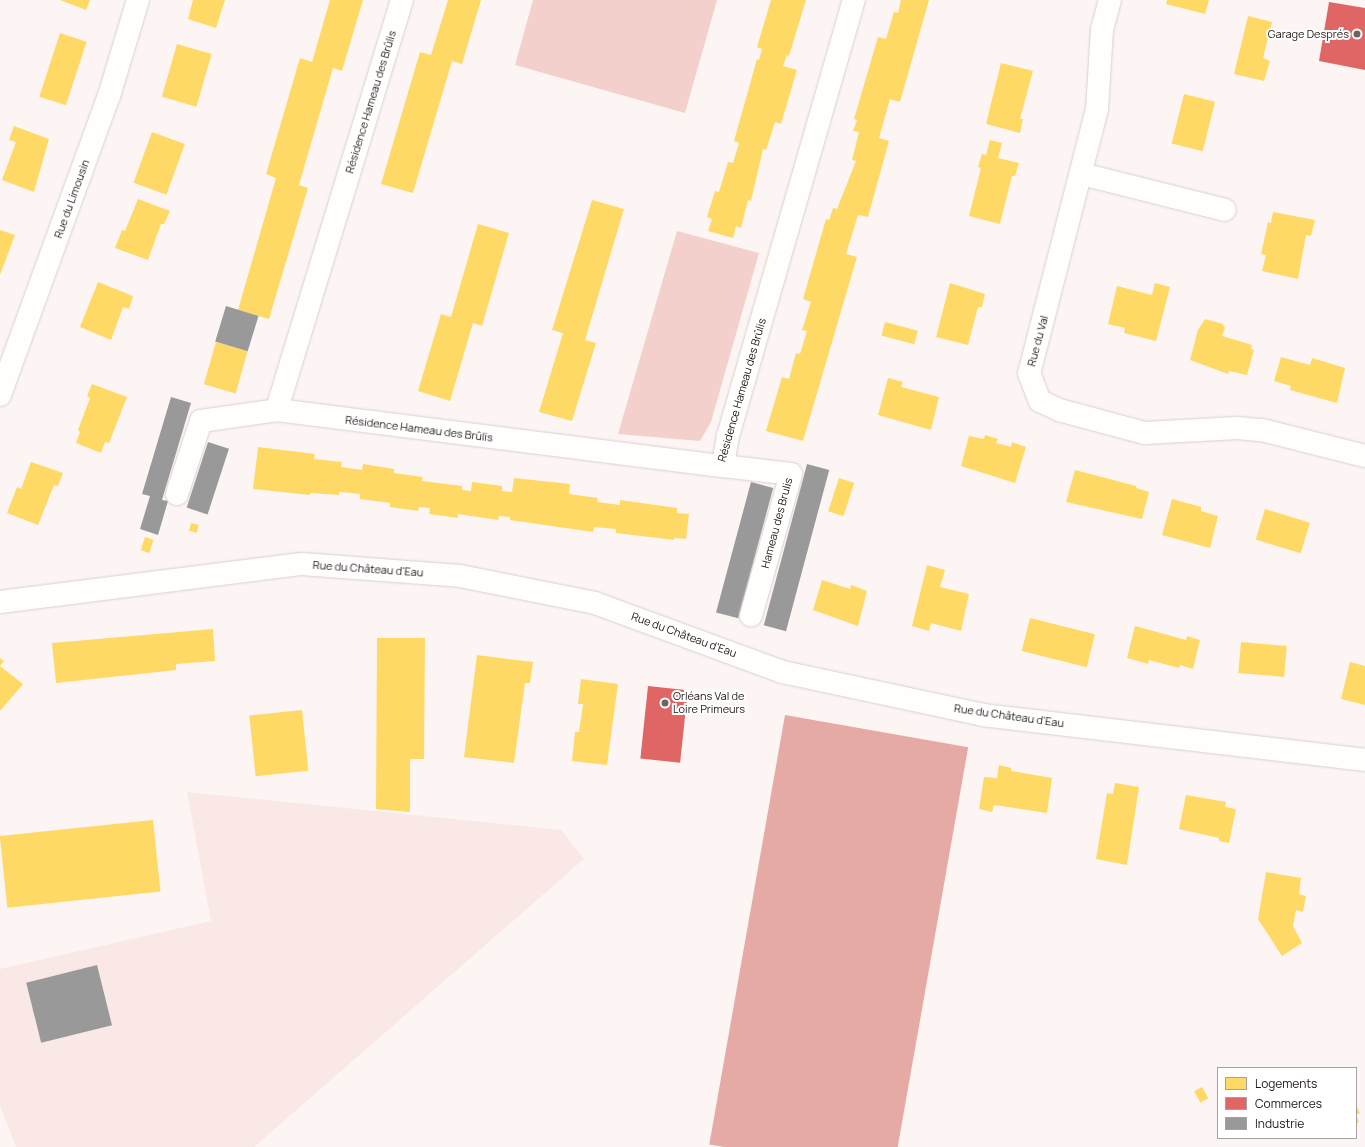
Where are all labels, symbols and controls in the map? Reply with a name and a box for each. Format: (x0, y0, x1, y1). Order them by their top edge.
place label: Garage Després (1268, 27, 1349, 41)
street label: Résidence Hameau des Brûlis (343, 29, 399, 175)
marker: Garage Després (1352, 29, 1362, 39)
street label: Rue du Limousin (52, 158, 92, 240)
street label: Rue du Val (1025, 314, 1051, 368)
street label: Résidence Hameau des Brûlis (715, 317, 769, 463)
street label: Résidence Hameau des Brûlis (344, 413, 494, 445)
street label: Hameau des Brulis (759, 476, 795, 570)
street label: Rue du Château d'Eau (312, 559, 424, 579)
street label: Rue du Château d'Eau (630, 610, 738, 660)
place label: Orléans Val de Loire Primeurs (673, 690, 745, 716)
marker: Orléans Val de Loire Primeurs (660, 698, 670, 708)
street label: Rue du Château d'Eau (953, 702, 1065, 730)
legend (1217, 1067, 1357, 1139)
text: Logements (1255, 1075, 1317, 1092)
text: Commerces (1255, 1095, 1322, 1112)
text: Industrie (1255, 1115, 1304, 1132)

